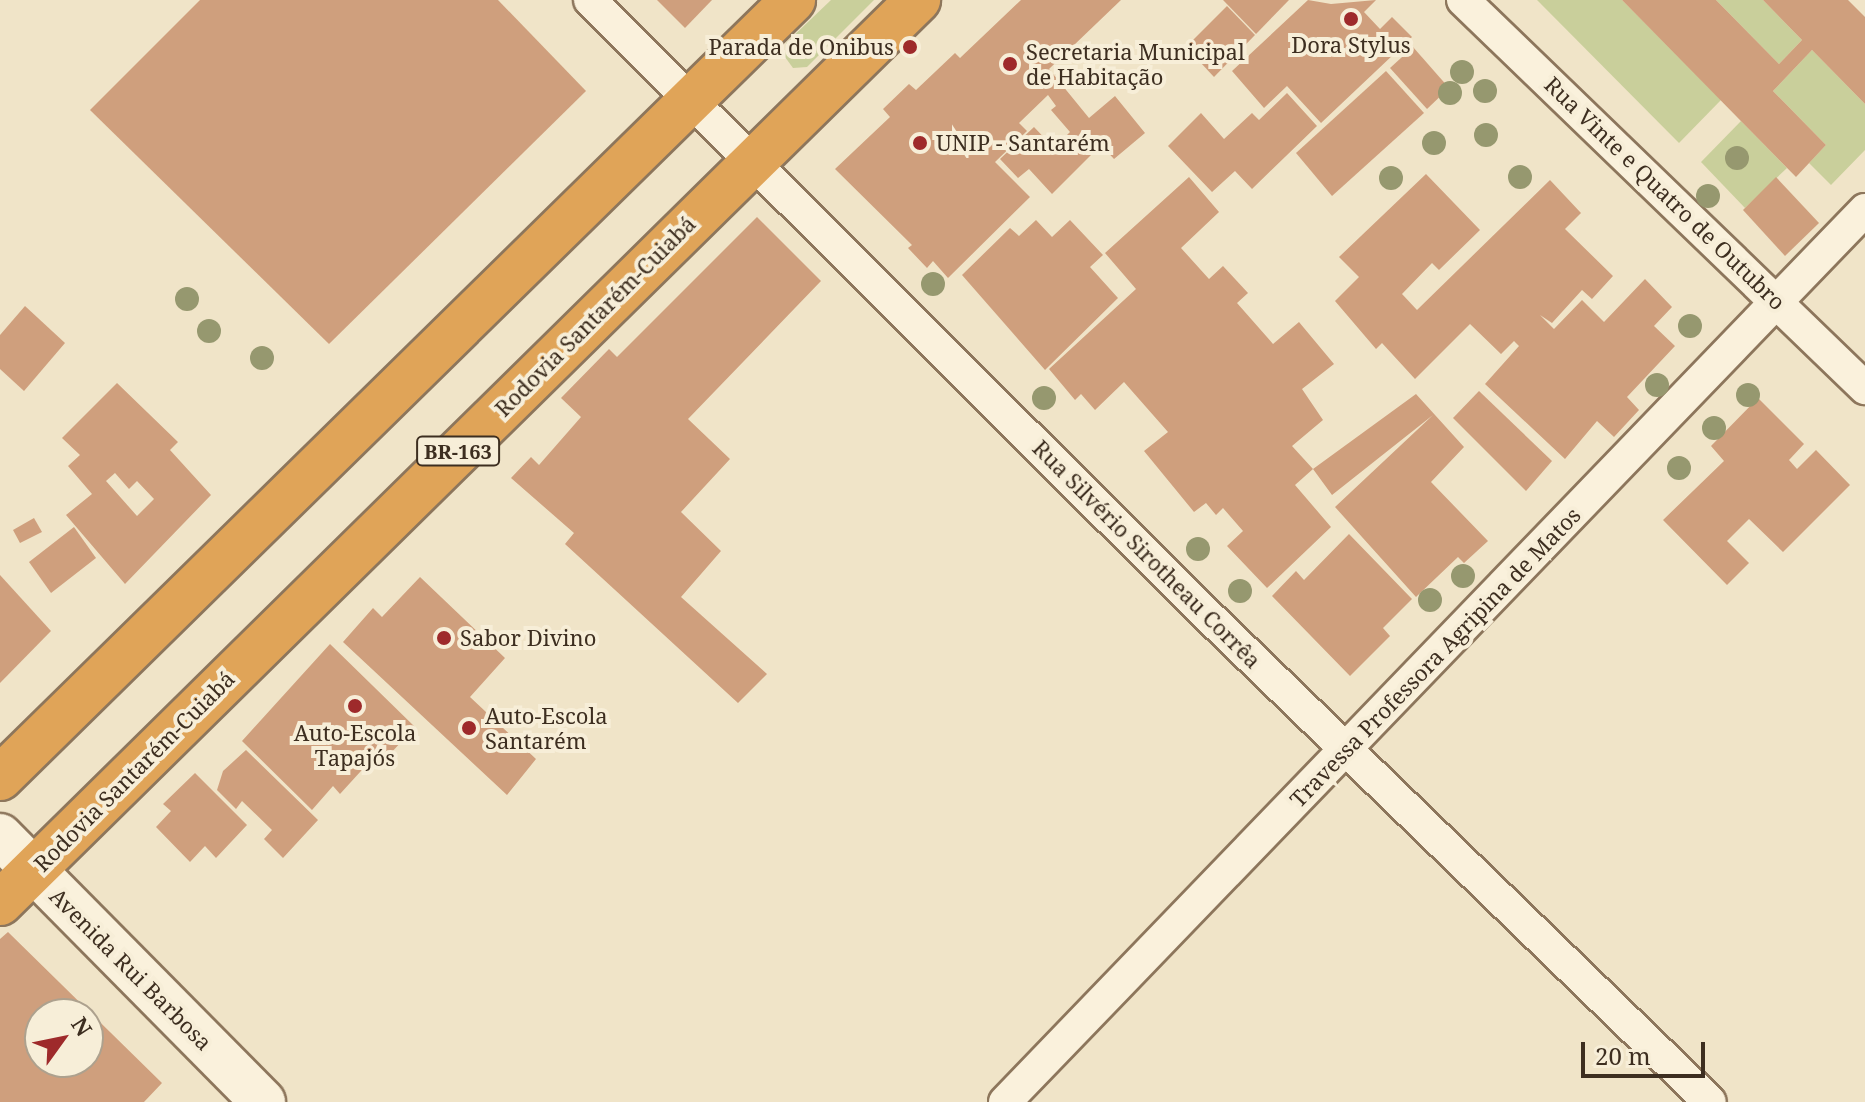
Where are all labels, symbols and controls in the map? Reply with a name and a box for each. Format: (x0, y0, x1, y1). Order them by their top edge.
marker: Dora Stylus (1342, 10, 1360, 28)
place label: Dora Stylus (1291, 32, 1411, 58)
place label: Parada de Onibus (708, 34, 894, 60)
marker: Parada de Onibus (901, 38, 919, 56)
place label: Secretaria Municipal de Habitação (1026, 38, 1245, 90)
marker: Secretaria Municipal de Habitação (1001, 55, 1019, 73)
street label: Rua Vinte e Quatro de Outubro (1539, 71, 1791, 315)
place label: UNIP - Santarém (936, 130, 1110, 156)
marker: UNIP - Santarém (911, 134, 929, 152)
street label: Rodovia Santarém-Cuiabá (489, 210, 701, 422)
road number: BR-163 (416, 435, 500, 467)
street label: Rua Silvério Sirotheau Corrêa (1028, 435, 1266, 673)
street label: Travessa Professora Agripina de Matos (1284, 502, 1586, 812)
place label: Sabor Divino (460, 625, 596, 651)
marker: Sabor Divino (435, 629, 453, 647)
street label: Rodovia Santarém-Cuiabá (28, 665, 240, 877)
marker: Auto-Escola Tapajós (346, 697, 364, 715)
place label: Auto-Escola Santarém (485, 702, 608, 754)
place label: Auto-Escola Tapajós (294, 719, 416, 770)
marker: Auto-Escola Santarém (460, 719, 478, 737)
street label: Avenida Rui Barbosa (44, 882, 218, 1056)
north arrow (24, 998, 104, 1078)
text: N (65, 1011, 100, 1041)
scale bar (1585, 1026, 1709, 1076)
text: 20 m (1595, 1039, 1651, 1072)

